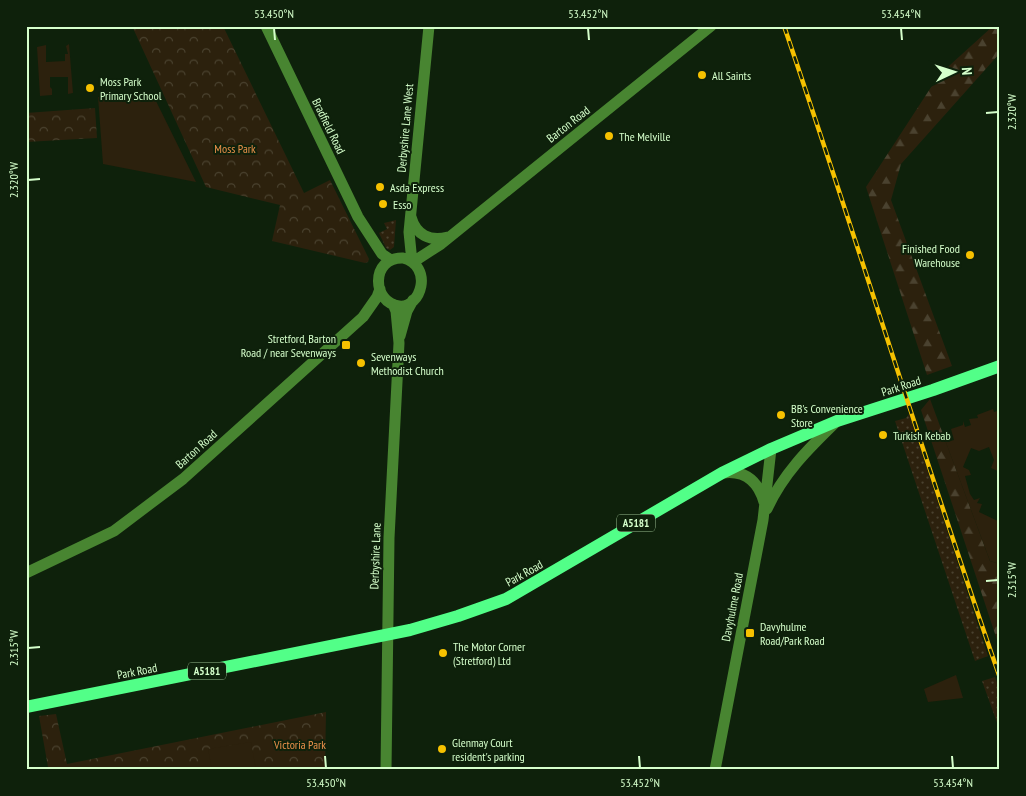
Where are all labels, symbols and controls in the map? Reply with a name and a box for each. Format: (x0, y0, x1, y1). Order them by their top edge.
text: 53.450°N (254, 6, 294, 21)
text: 53.452°N (568, 6, 608, 21)
text: 53.454°N (881, 6, 921, 21)
north arrow (928, 48, 978, 98)
text: N (958, 67, 976, 75)
place label: All Saints (712, 68, 751, 83)
marker: All Saints (696, 69, 708, 81)
place label: Moss Park Primary School (100, 74, 162, 103)
marker: Moss Park Primary School (84, 82, 96, 94)
street label: Derbyshire Lane West (394, 82, 416, 173)
text: 2.320°W (1004, 94, 1019, 130)
street label: Bradfield Road (309, 96, 349, 156)
street label: Barton Road (543, 102, 593, 146)
place label: The Melville (619, 129, 670, 144)
marker: The Melville (603, 130, 615, 142)
park label: Moss Park (214, 141, 256, 156)
text: 2.320°W (6, 162, 21, 198)
place label: Asda Express (390, 180, 444, 195)
marker: Asda Express (374, 181, 386, 193)
place label: Esso (393, 197, 411, 212)
marker: Esso (377, 198, 389, 210)
place label: Finished Food Warehouse (902, 241, 960, 270)
marker: Finished Food Warehouse (964, 249, 976, 261)
place label: Stretford, Barton Road / near Sevenways (241, 331, 336, 360)
marker: Stretford, Barton Road / near Sevenways (340, 339, 352, 351)
place label: Sevenways Methodist Church (371, 349, 444, 378)
marker: Sevenways Methodist Church (355, 357, 367, 369)
street label: Park Road (879, 373, 923, 399)
place label: BB's Convenience Store (791, 401, 863, 430)
marker: BB's Convenience Store (775, 409, 787, 421)
street label: Barton Road (172, 426, 220, 472)
place label: Turkish Kebab (893, 428, 951, 443)
marker: Turkish Kebab (877, 429, 889, 441)
road number: A5181 (617, 514, 655, 532)
street label: Derbyshire Lane (366, 522, 384, 590)
street label: Park Road (503, 557, 545, 589)
text: 2.315°W (1004, 562, 1019, 598)
street label: Davyhulme Road (718, 571, 746, 643)
place label: Davyhulme Road/Park Road (760, 619, 825, 648)
marker: Davyhulme Road/Park Road (744, 627, 756, 639)
text: 2.315°W (6, 630, 21, 666)
place label: The Motor Corner (Stretford) Ltd (453, 639, 526, 668)
marker: The Motor Corner (Stretford) Ltd (437, 647, 449, 659)
street label: Park Road (116, 660, 158, 682)
road number: A5181 (188, 662, 226, 679)
place label: Glenmay Court resident's parking (452, 735, 525, 764)
park label: Victoria Park (273, 737, 326, 752)
marker: Glenmay Court resident's parking (436, 743, 448, 755)
text: 53.450°N (306, 775, 346, 790)
text: 53.452°N (620, 775, 660, 790)
text: 53.454°N (933, 775, 973, 790)

